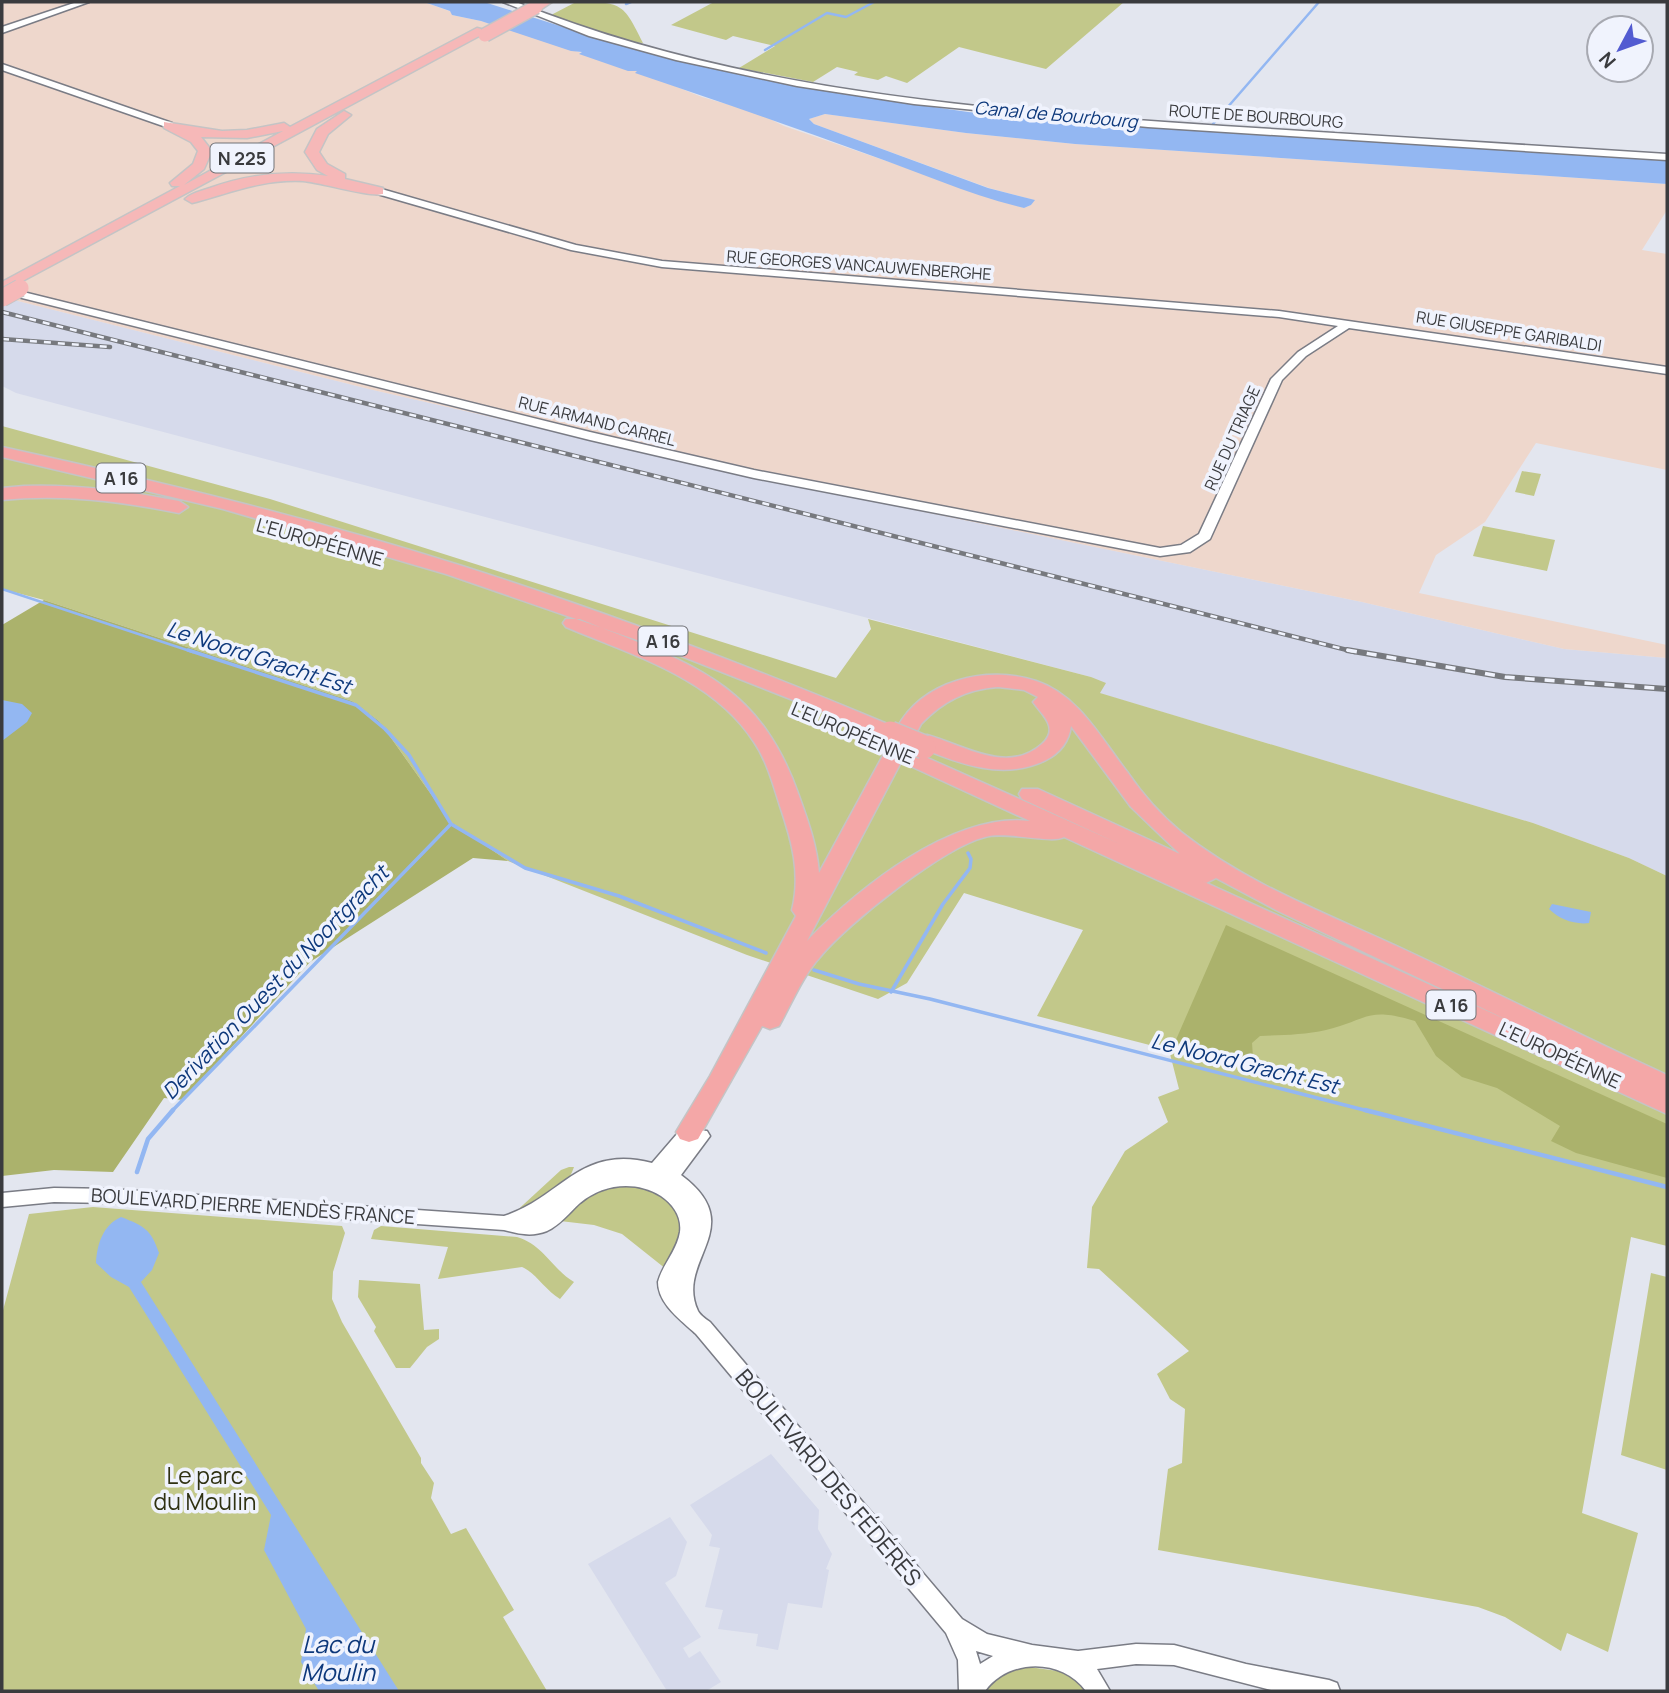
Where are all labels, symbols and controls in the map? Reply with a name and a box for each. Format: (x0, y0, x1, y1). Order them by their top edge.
north arrow (1585, 14, 1655, 84)
text: N (1593, 46, 1621, 74)
water label: Canal de Bourbourg (973, 95, 1140, 133)
street label: ROUTE DE BOURBOURG (1168, 99, 1344, 133)
road number: N 225 (210, 144, 274, 173)
street label: RUE GEORGES VANCAUWENBERGHE (726, 245, 992, 285)
street label: RUE GIUSEPPE GARIBALDI (1415, 305, 1603, 357)
street label: RUE DU TRIAGE (1199, 382, 1265, 494)
street label: RUE ARMAND CARREL (516, 391, 678, 451)
road number: A 16 (96, 464, 146, 492)
street label: L'EUROPÉENNE (253, 511, 387, 573)
water label: Le Noord Gracht Est (163, 614, 357, 701)
road number: A 16 (638, 626, 688, 656)
street label: L'EUROPÉENNE (787, 695, 919, 771)
water label: Derivation Ouest du Noortgracht (156, 857, 396, 1105)
road number: A 16 (1426, 990, 1476, 1020)
street label: L'EUROPÉENNE (1495, 1015, 1625, 1095)
water label: Le Noord Gracht Est (1148, 1026, 1344, 1100)
street label: BOULEVARD PIERRE MENDÈS FRANCE (90, 1182, 416, 1230)
street label: BOULEVARD DES FÉDÉRÉS (729, 1362, 929, 1592)
park label: Le parc du Moulin (154, 1459, 256, 1517)
water label: Lac du Moulin (301, 1627, 376, 1688)

